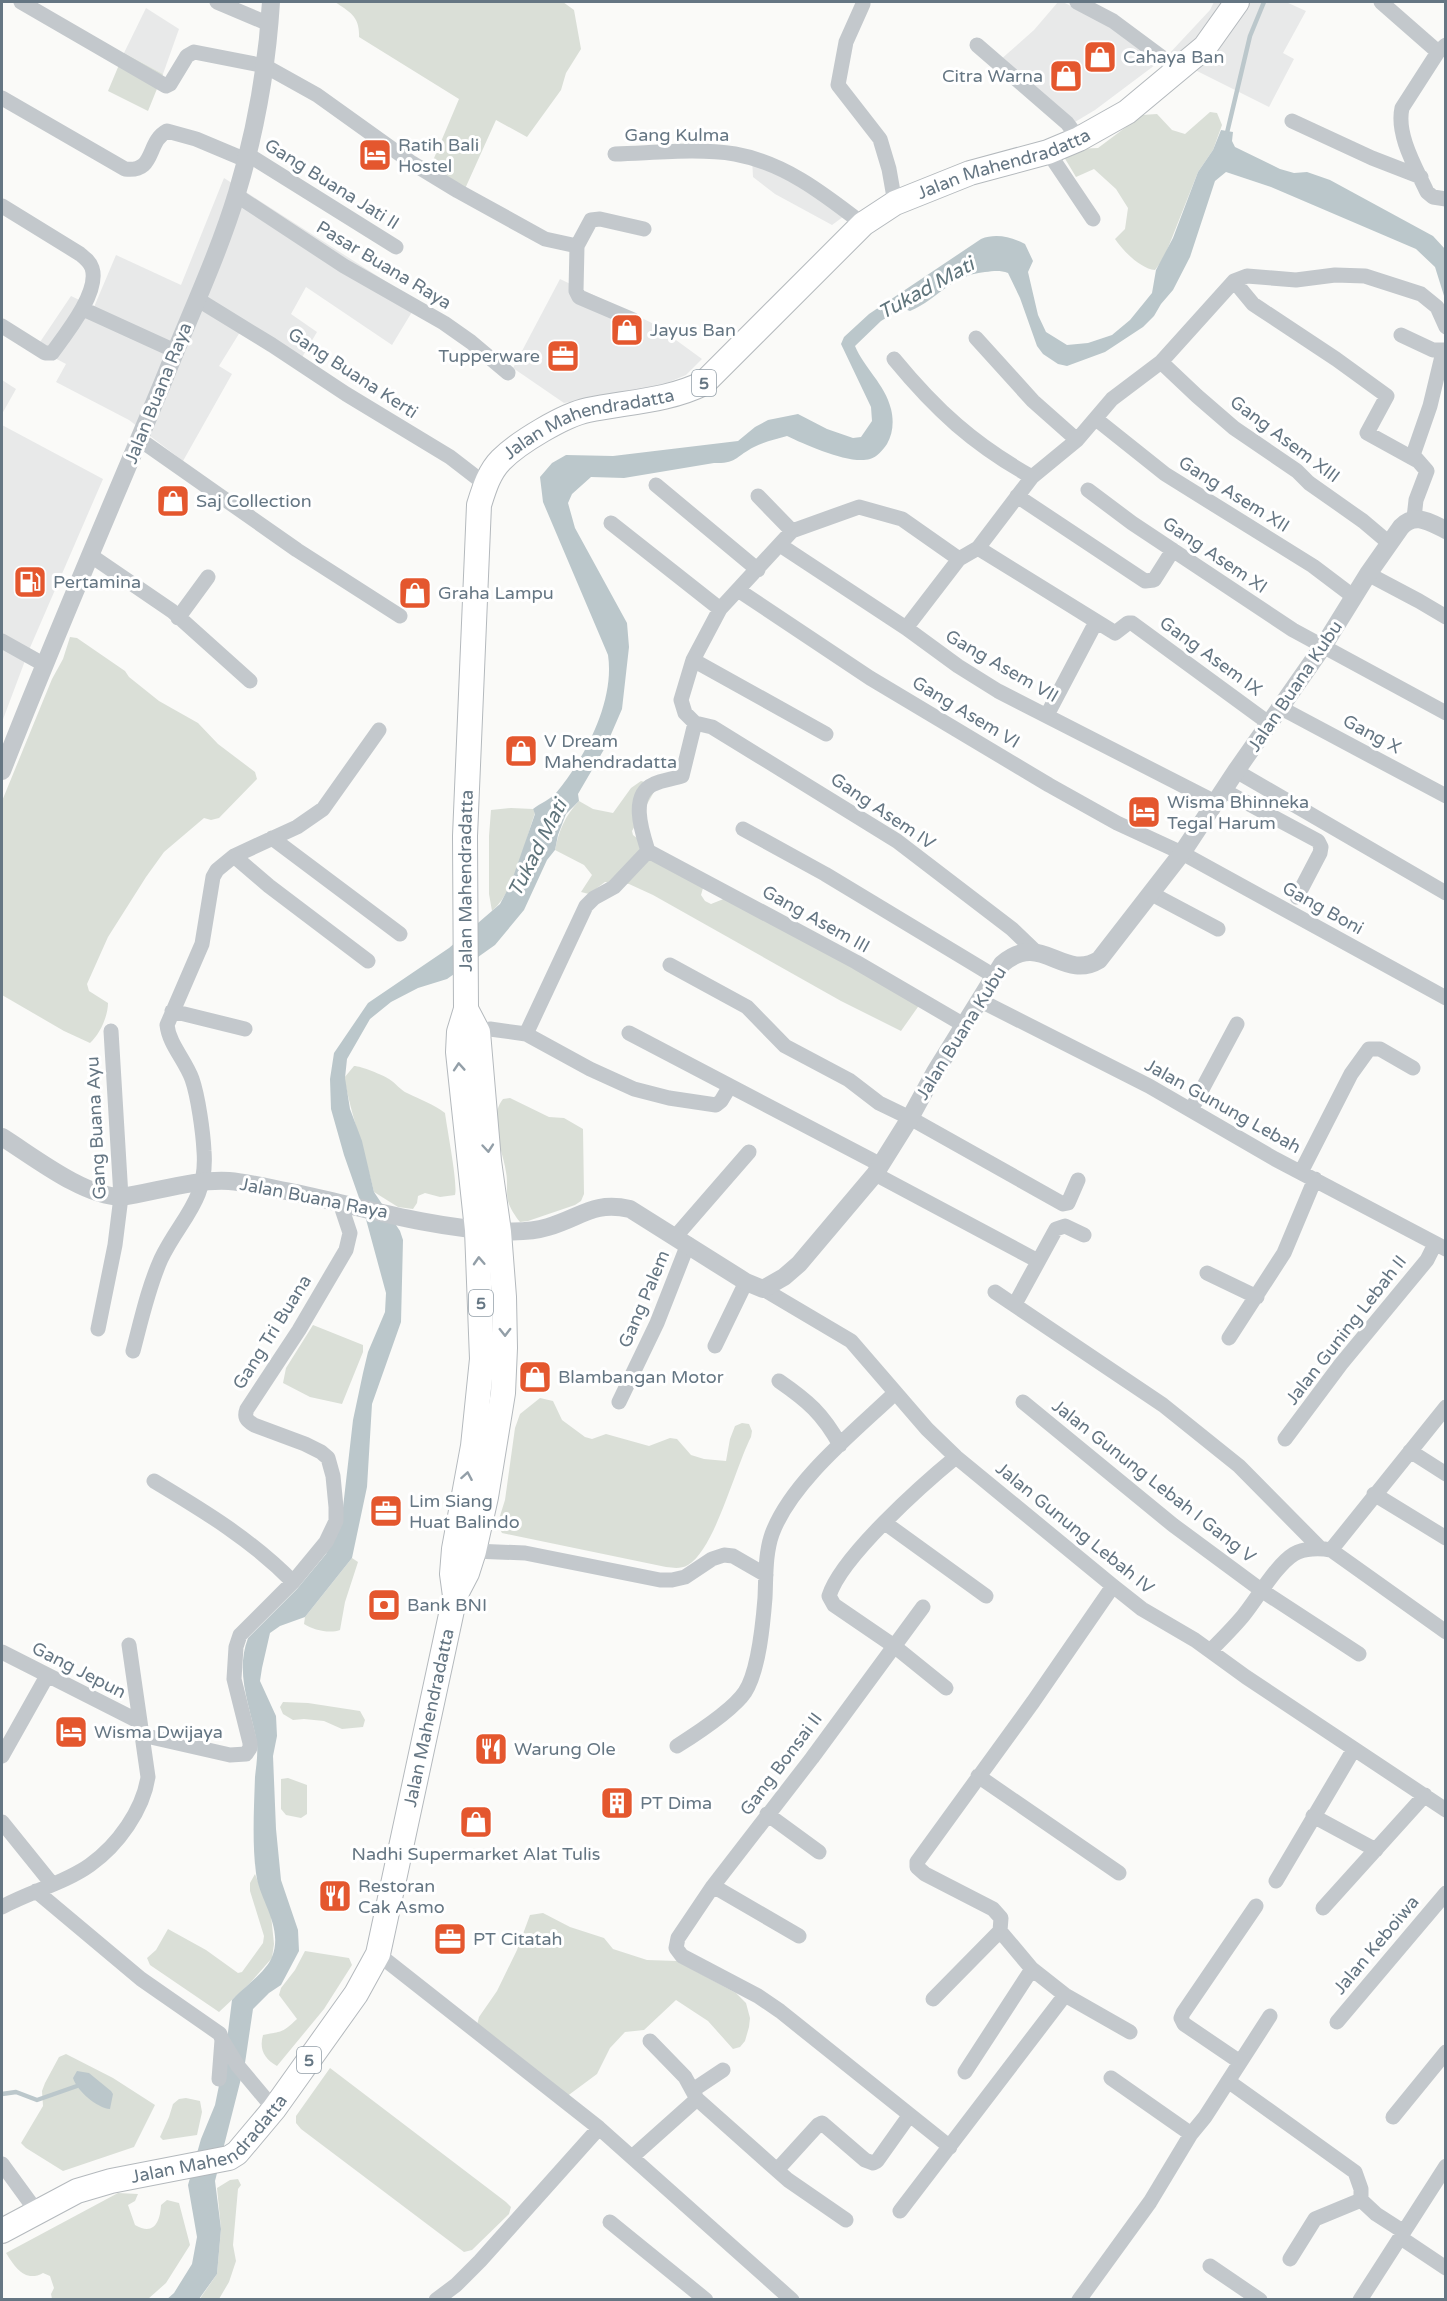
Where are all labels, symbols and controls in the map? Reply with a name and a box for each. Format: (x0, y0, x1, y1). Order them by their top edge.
shop icon: Cahaya Ban (1082, 39, 1118, 75)
place label: Cahaya Ban (1123, 46, 1224, 68)
shop icon: Citra Warna (1048, 58, 1084, 94)
place label: Citra Warna (942, 65, 1043, 87)
street label: Gang Kulma (625, 124, 729, 146)
street label: Jalan Mahendradatta (914, 124, 1094, 204)
street label: Gang Buana Jati II (261, 134, 403, 234)
place label: Ratih Bali Hostel (398, 134, 479, 177)
hotel icon: Ratih Bali Hostel (357, 137, 393, 173)
street label: Pasar Buana Raya (312, 216, 456, 314)
water label: Tukad Mati (874, 251, 981, 325)
shop icon: Jayus Ban (609, 312, 645, 348)
street label: Jalan Buana Raya (120, 319, 196, 467)
place label: Jayus Ban (650, 319, 736, 341)
street label: Gang Buana Kerti (284, 323, 422, 423)
office icon: Tupperware (545, 338, 581, 374)
place label: Tupperware (438, 345, 540, 367)
road number: 5 (692, 370, 716, 396)
street label: Jalan Mahendradatta (499, 384, 677, 464)
street label: Gang Asem XIII (1226, 391, 1344, 487)
street label: Gang Asem XII (1175, 451, 1293, 537)
shop icon: Saj Collection (155, 483, 191, 519)
place label: Saj Collection (196, 490, 312, 512)
street label: Gang Asem XI (1159, 512, 1271, 598)
fuel station icon: Pertamina (12, 564, 48, 600)
place label: Pertamina (53, 571, 141, 593)
shop icon: Graha Lampu (397, 575, 433, 611)
place label: Graha Lampu (438, 582, 554, 604)
street label: Gang Asem IX (1155, 611, 1267, 701)
street label: Jalan Buana Kubu (1243, 616, 1347, 756)
street label: Gang Asem VII (942, 625, 1062, 707)
street label: Gang Asem VI (908, 671, 1024, 753)
street label: Gang X (1339, 710, 1405, 758)
place label: V Dream Mahendradatta (544, 730, 677, 773)
shop icon: V Dream Mahendradatta (503, 733, 539, 769)
street label: Gang Asem IV (826, 768, 940, 854)
street label: Jalan Mahendradatta (454, 789, 478, 972)
place label: Wisma Bhinneka Tegal Harum (1167, 791, 1309, 834)
water label: Tukad Mati (503, 793, 574, 901)
hotel icon: Wisma Bhinneka Tegal Harum (1126, 794, 1162, 830)
street label: Gang Boni (1279, 877, 1367, 939)
street label: Gang Asem III (758, 880, 874, 958)
street label: Jalan Buana Kubu (911, 962, 1011, 1104)
street label: Jalan Gunung Lebah (1141, 1054, 1305, 1158)
street label: Gang Buana Ayu (81, 1056, 111, 1200)
one-way arrow (453, 1063, 466, 1072)
one-way arrow (481, 1144, 494, 1153)
street label: Jalan Buana Raya (238, 1173, 390, 1223)
street label: Gang Palem (614, 1247, 674, 1351)
street label: Jalan Guning Lebah II (1281, 1251, 1411, 1409)
one-way arrow (473, 1257, 486, 1266)
street label: Gang Tri Buana (228, 1271, 316, 1393)
road number: 5 (469, 1290, 493, 1316)
one-way arrow (499, 1327, 511, 1336)
shop icon: Blambangan Motor (517, 1359, 553, 1395)
place label: Blambangan Motor (558, 1366, 724, 1388)
street label: Jalan Gunung Lebah I Gang V (1048, 1394, 1261, 1568)
street label: Jalan Gunung Lebah IV (991, 1457, 1159, 1599)
one-way arrow (460, 1471, 473, 1481)
place label: Lim Siang Huat Balindo (409, 1490, 520, 1533)
office icon: Lim Siang Huat Balindo (368, 1493, 404, 1529)
bank icon: Bank BNI (366, 1587, 402, 1623)
place label: Bank BNI (407, 1594, 487, 1616)
street label: Jalan Mahendradatta (399, 1627, 459, 1809)
street label: Gang Jepun (28, 1637, 130, 1703)
street label: Gang Bonsai II (735, 1708, 827, 1820)
hotel icon: Wisma Dwijaya (53, 1714, 89, 1750)
place label: Wisma Dwijaya (94, 1721, 223, 1743)
restaurant icon: Warung Ole (473, 1731, 509, 1767)
place label: Warung Ole (514, 1738, 616, 1760)
building icon: PT Dima (599, 1785, 635, 1821)
place label: PT Dima (640, 1792, 712, 1814)
shop icon: Nadhi Supermarket Alat Tulis (458, 1804, 494, 1840)
place label: Nadhi Supermarket Alat Tulis (351, 1843, 601, 1865)
place label: Restoran Cak Asmo (358, 1875, 445, 1918)
restaurant icon: Restoran Cak Asmo (317, 1878, 353, 1914)
street label: Jalan Keboiwa (1328, 1891, 1424, 1999)
office icon: PT Citatah (432, 1921, 468, 1957)
place label: PT Citatah (473, 1928, 562, 1950)
road number: 5 (297, 2047, 321, 2073)
street label: Jalan Mahendradatta (129, 2090, 292, 2188)

